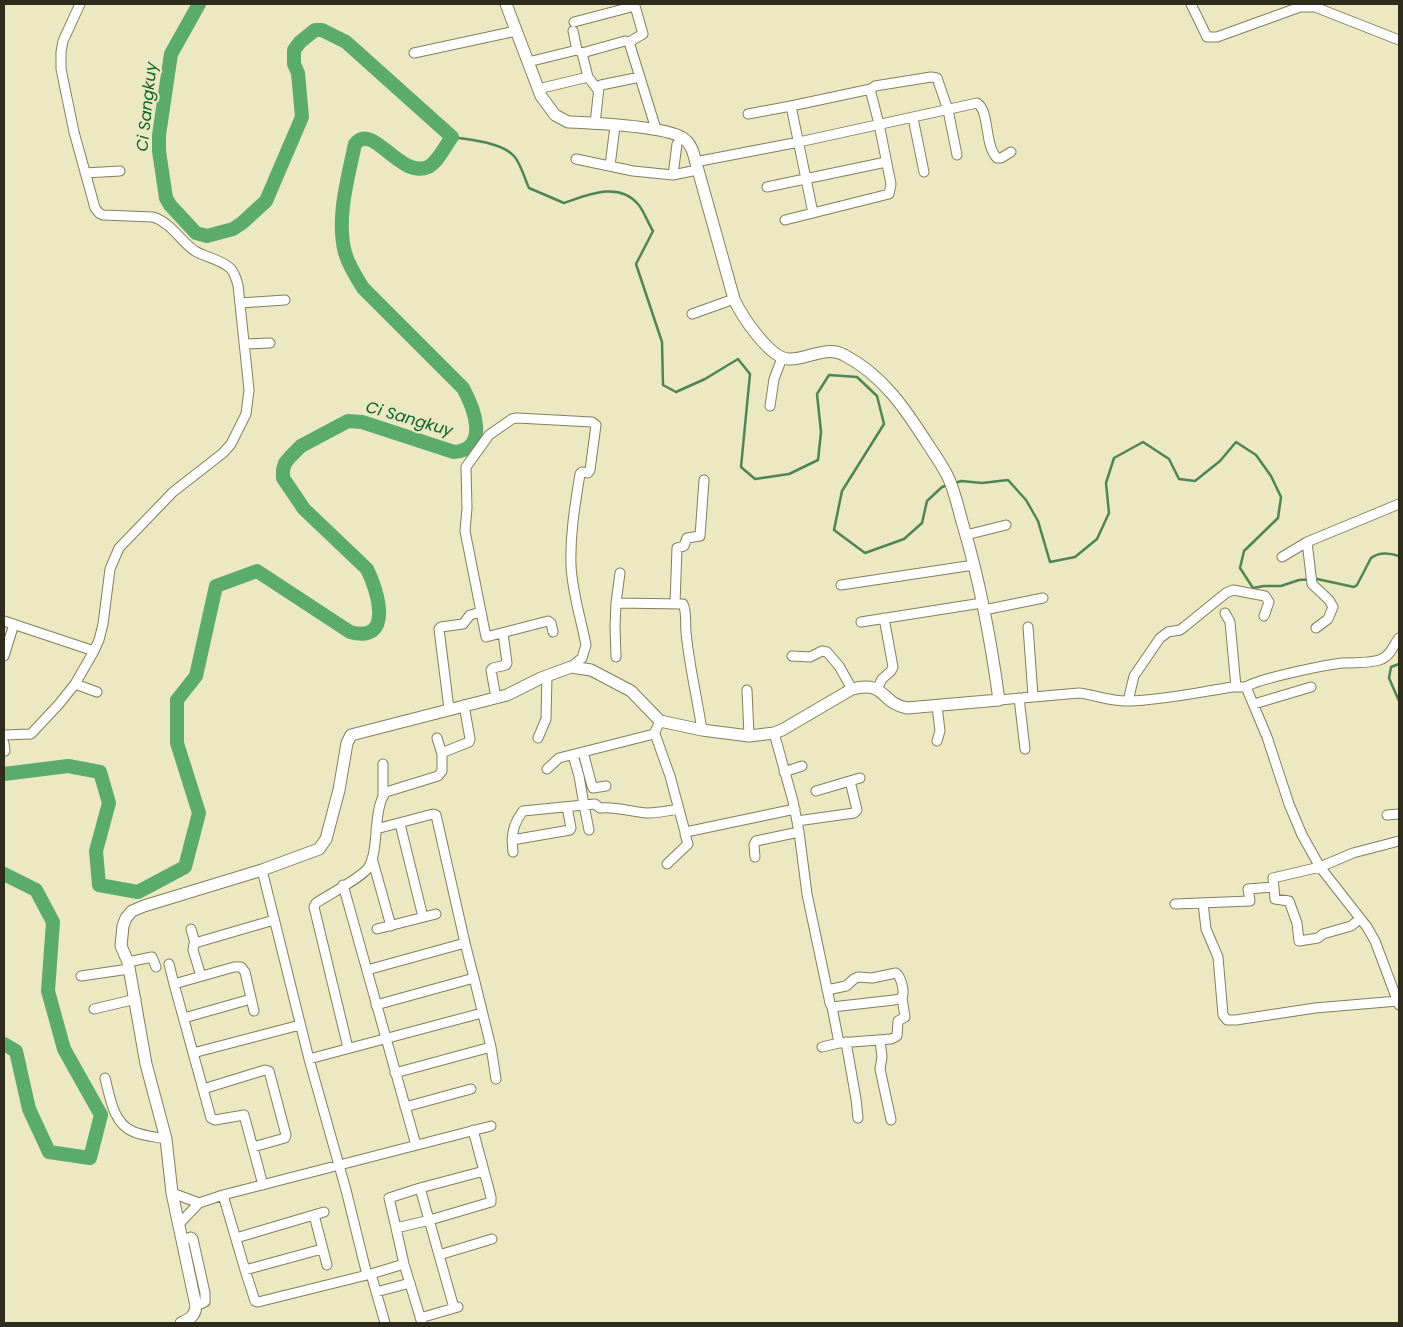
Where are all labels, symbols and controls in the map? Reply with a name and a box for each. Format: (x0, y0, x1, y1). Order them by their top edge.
water label: Ci Sangkuy (134, 61, 162, 153)
water label: Ci Sangkuy (363, 398, 455, 442)

